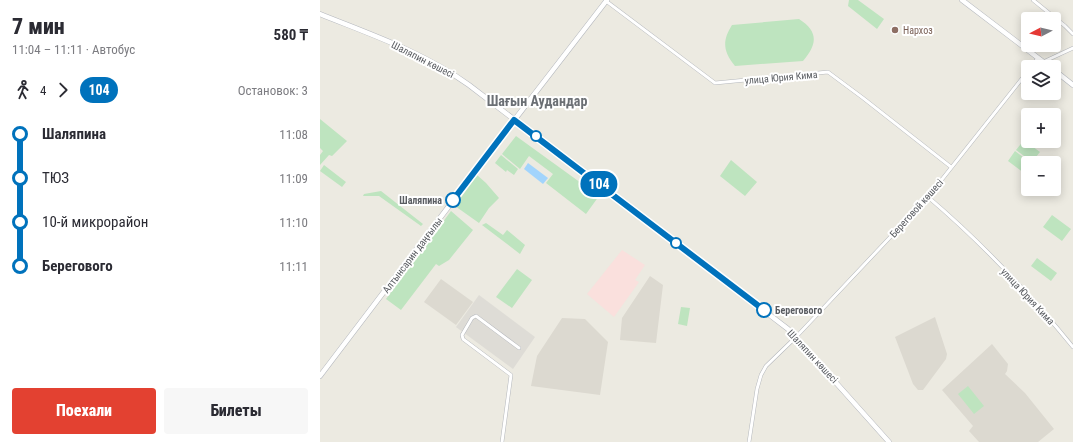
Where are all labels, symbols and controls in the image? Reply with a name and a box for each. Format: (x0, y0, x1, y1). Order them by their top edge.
north arrow (1021, 12, 1061, 52)
map controls (1021, 12, 1061, 196)
text: 7 мин (12, 14, 65, 39)
marker: Нархоз (890, 25, 900, 35)
place label: Нархоз (903, 25, 933, 36)
text: 580 ₸ (274, 26, 308, 44)
street label: Шаляпин көшесі (390, 39, 456, 80)
text: 11:04 – 11:11 · Автобус (12, 42, 135, 57)
button: layers (1021, 60, 1061, 100)
street label: улица Юрия Кима (744, 69, 818, 86)
icon: walk (12, 79, 34, 101)
icon: forward (52, 79, 74, 101)
text: 104 (88, 82, 110, 98)
text: 4 (40, 83, 46, 98)
text: Остановок: 3 (238, 83, 308, 98)
district label: Шағын Аудандар (487, 93, 587, 109)
button: + (1021, 108, 1061, 148)
text: Шаляпина (42, 125, 106, 143)
text: 11:08 (279, 127, 308, 142)
unlabelled marker (530, 130, 542, 142)
button: − (1021, 156, 1061, 196)
text: ТЮЗ (42, 169, 69, 187)
text: 11:09 (279, 171, 308, 186)
line badge: 104 (576, 171, 622, 197)
text: 104 (588, 176, 610, 192)
street label: Береговой көшесі (887, 177, 945, 240)
marker: Шаляпина (445, 192, 461, 208)
place label: Шаляпина (399, 195, 442, 206)
text: 10-й микрорайон (42, 213, 148, 231)
text: 11:10 (279, 215, 308, 230)
street label: Алтынсарин даңғылы (380, 215, 444, 295)
unlabelled marker (670, 237, 682, 249)
text: Берегового (42, 257, 113, 275)
text: 11:11 (279, 259, 308, 274)
street label: улица Юрия Кима (999, 266, 1057, 327)
marker: Берегового (756, 302, 772, 318)
place label: Берегового (775, 305, 822, 316)
street label: Шаляпин көшесі (785, 327, 840, 385)
button: Поехали (12, 388, 156, 434)
button: Билеты (164, 388, 308, 434)

